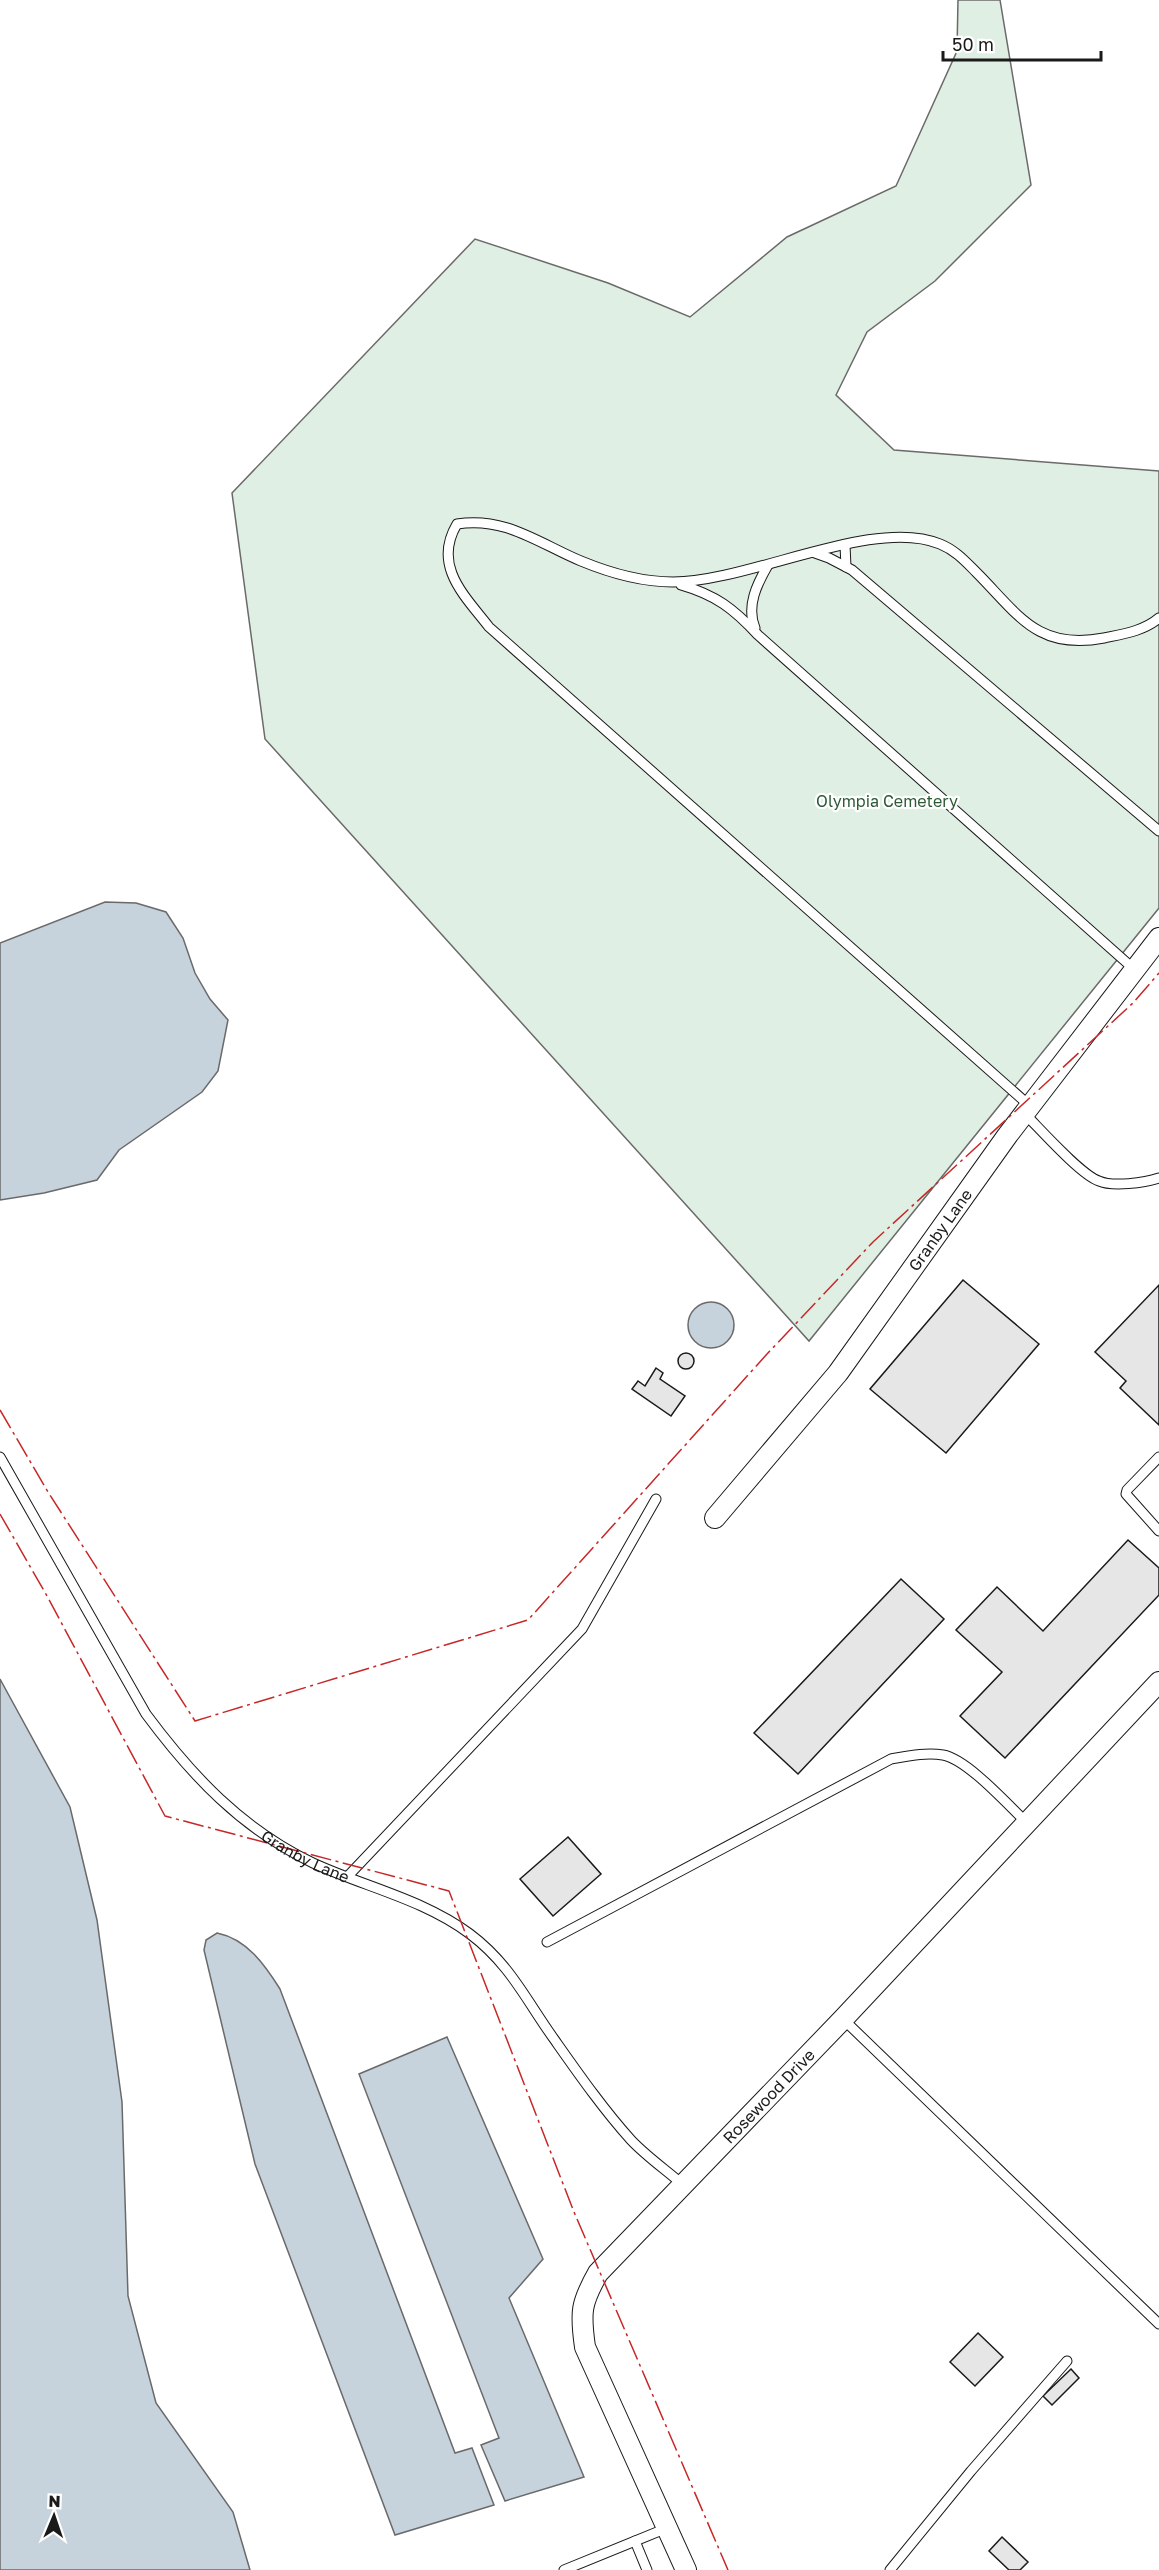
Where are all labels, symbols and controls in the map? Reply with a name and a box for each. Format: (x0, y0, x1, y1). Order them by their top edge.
scale bar (943, 24, 1100, 62)
text: 50 m (952, 33, 994, 55)
park label: Olympia Cemetery (816, 791, 958, 811)
street label: Granby Lane (904, 1185, 976, 1275)
street label: Granby Lane (257, 1826, 352, 1887)
street label: Rosewood Drive (719, 2045, 819, 2147)
north arrow (24, 2486, 84, 2546)
text: N (48, 2491, 61, 2511)

